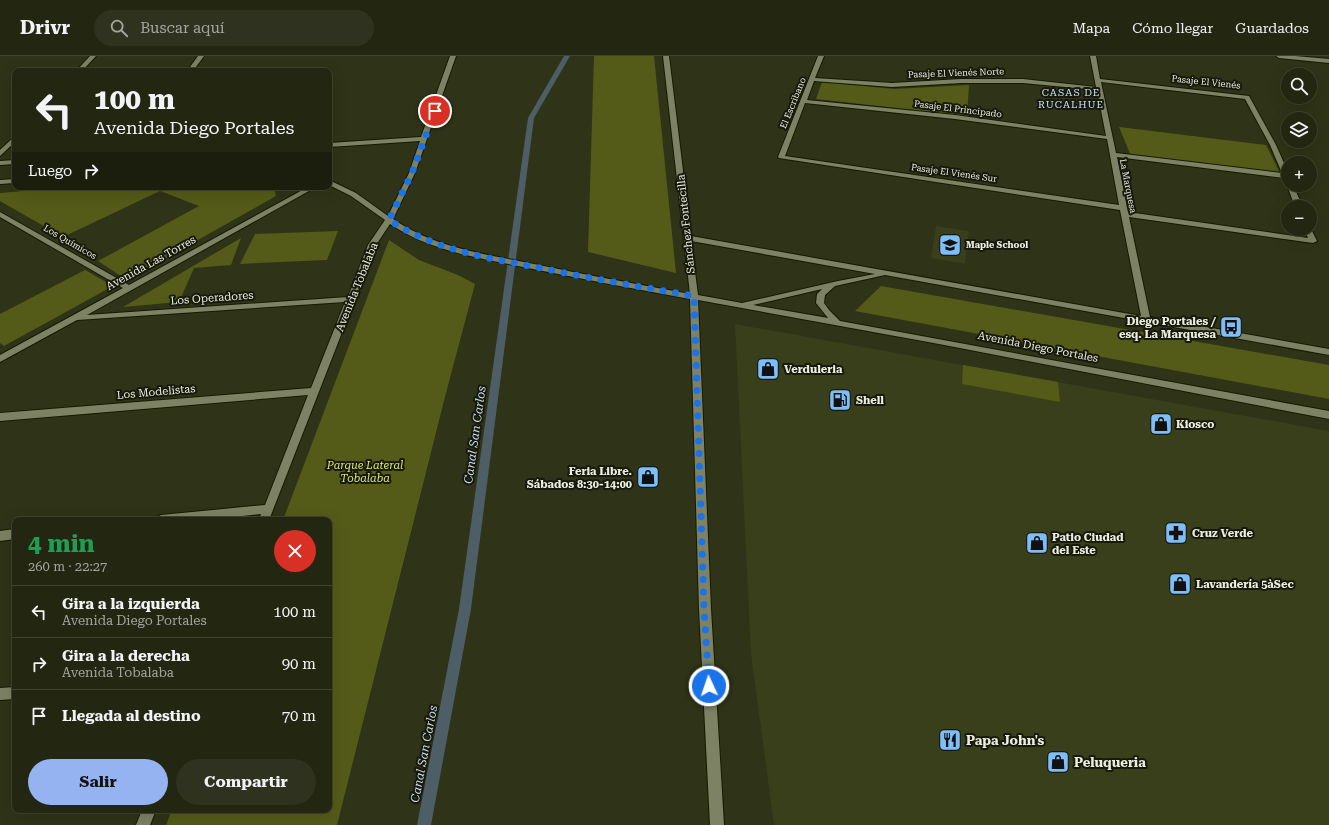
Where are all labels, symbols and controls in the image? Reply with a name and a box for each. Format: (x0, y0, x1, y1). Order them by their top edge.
search box (94, 10, 374, 46)
text: Drivr (20, 16, 70, 39)
icon: search (108, 17, 130, 39)
text: Buscar aquí (140, 19, 225, 37)
text: Mapa (1073, 20, 1110, 36)
text: Cómo llegar (1132, 20, 1213, 36)
text: Guardados (1235, 20, 1309, 36)
street label: Pasaje El Vienés Norte (908, 66, 1004, 80)
map controls (1281, 68, 1317, 236)
button: search (1281, 68, 1317, 104)
street label: Pasaje El Vienés (1171, 73, 1241, 91)
street label: El Escribano (778, 75, 808, 130)
text: 100 m (94, 83, 175, 116)
icon: left (28, 84, 80, 136)
district label: CASAS DE RUCALHUE (1038, 87, 1104, 110)
pin (418, 94, 452, 128)
street label: Pasaje El Principado (914, 99, 1003, 119)
icon: arrive (424, 100, 446, 122)
button: layers (1281, 112, 1317, 148)
text: Avenida Diego Portales (94, 117, 294, 138)
button: + (1281, 156, 1317, 192)
street label: La Marquesa (1118, 158, 1138, 214)
icon: right (80, 160, 102, 182)
text: Luego (28, 162, 72, 180)
street label: Pasaje El Vienés Sur (910, 162, 998, 184)
street label: Sánchez Fontecilla (674, 174, 698, 274)
button: − (1281, 200, 1317, 236)
street label: Los Químicos (42, 223, 98, 261)
school or university icon: Maple School (937, 232, 963, 258)
street label: Avenida Las Torres (104, 233, 198, 293)
place label: Maple School (966, 240, 1028, 250)
street label: Avenida Tobalaba (333, 241, 381, 333)
street label: Los Operadores (170, 289, 254, 307)
bus stop icon: Diego Portales / esq. La Marquesa (1218, 314, 1244, 340)
place label: Diego Portales / esq. La Marquesa (1119, 315, 1217, 341)
street label: Avenida Diego Portales (977, 329, 1099, 365)
shop icon: Verduleria (755, 356, 781, 382)
place label: Verduleria (784, 363, 843, 376)
street label: Los Modelistas (116, 382, 196, 402)
water label: Canal San Carlos (461, 385, 489, 485)
fuel station icon: Shell (827, 387, 853, 413)
place label: Shell (856, 394, 884, 407)
shop icon: Kiosco (1148, 411, 1174, 437)
place label: Kiosco (1176, 418, 1214, 431)
park label: Parque Lateral Tobalaba (326, 459, 403, 485)
shop icon: Feria Libre. Sábados 8:30-14:00 (635, 464, 661, 490)
place label: Feria Libre. Sábados 8:30-14:00 (527, 465, 632, 491)
pharmacy icon: Cruz Verde (1163, 520, 1189, 546)
place label: Cruz Verde (1192, 527, 1254, 540)
text: 4 min (28, 530, 95, 558)
button: close (274, 530, 316, 572)
shop icon: Patio Ciudad del Este (1024, 530, 1050, 556)
place label: Patio Ciudad del Este (1052, 531, 1124, 557)
text: 260 m · 22:27 (28, 559, 107, 574)
shop icon: Lavandería 5àSec (1167, 571, 1193, 597)
place label: Lavandería 5àSec (1196, 578, 1294, 591)
text: Gira a la izquierda (62, 595, 200, 613)
icon: left (28, 601, 50, 623)
text: 100 m (273, 603, 316, 621)
text: Avenida Diego Portales (62, 613, 207, 628)
text: Gira a la derecha (62, 647, 190, 665)
icon: right (28, 653, 50, 675)
text: 90 m (282, 655, 316, 673)
text: Avenida Tobalaba (62, 665, 174, 680)
position arrow (688, 665, 730, 707)
water label: Canal San Carlos (408, 704, 440, 804)
icon: arrive (28, 705, 50, 727)
text: Llegada al destino (62, 707, 201, 725)
text: 70 m (282, 707, 316, 725)
restaurant icon: Papa John's (937, 727, 963, 753)
place label: Papa John's (966, 733, 1044, 748)
shop icon: Peluqueria (1045, 749, 1071, 775)
place label: Peluqueria (1074, 755, 1146, 770)
button: Salir (28, 759, 168, 805)
button: Compartir (176, 759, 316, 805)

